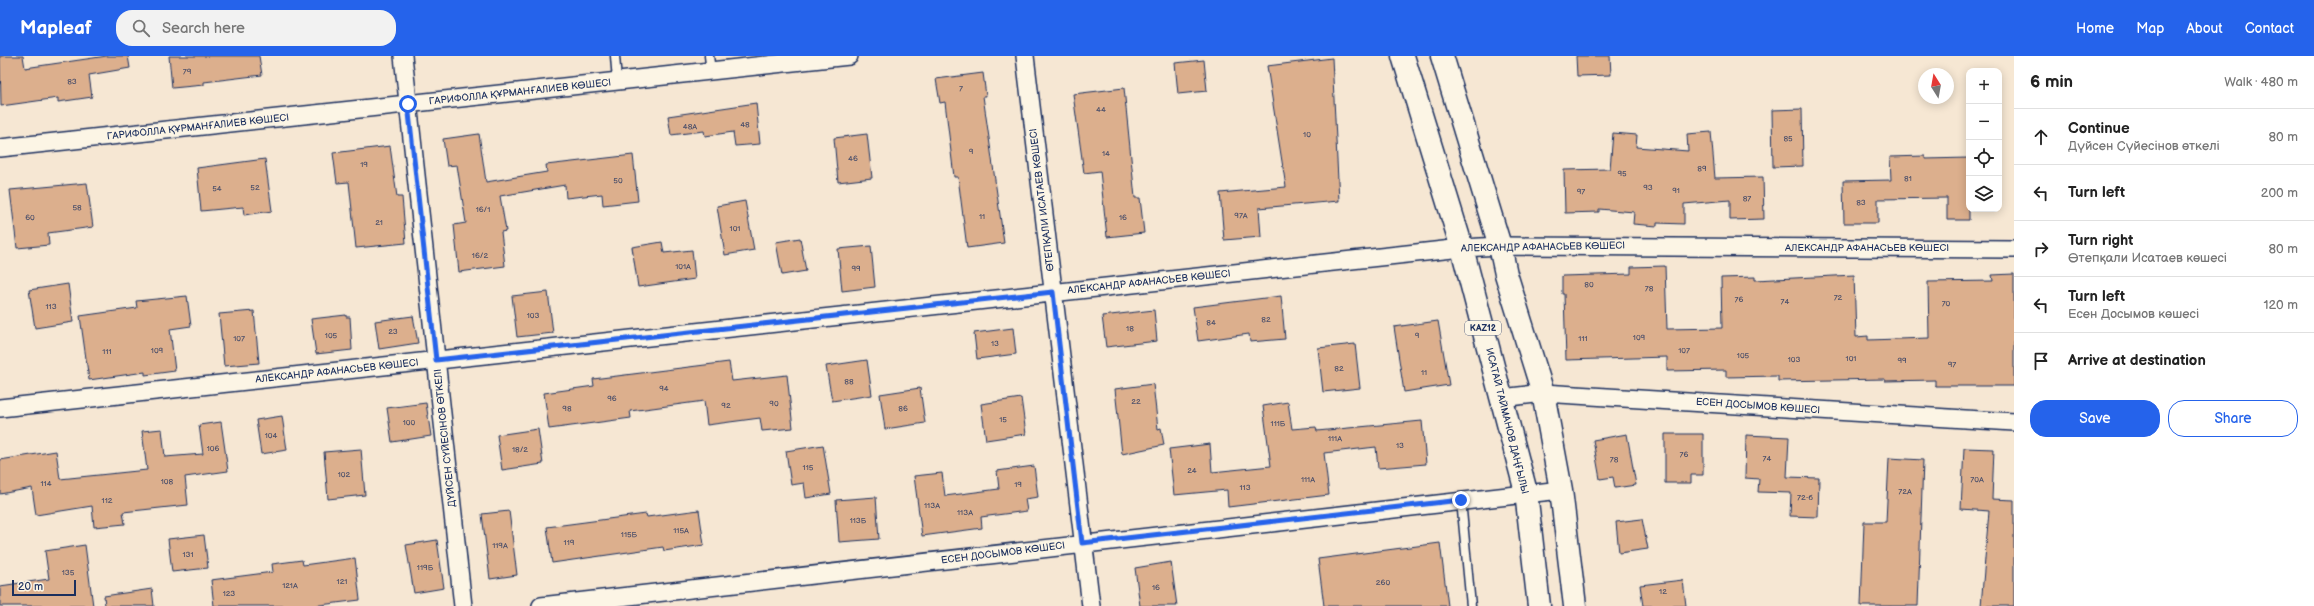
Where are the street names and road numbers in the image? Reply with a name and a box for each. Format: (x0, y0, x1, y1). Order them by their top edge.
street label: ГАРИФОЛЛА ҚҰРМАНҒАЛИЕВ КӨШЕСІ (428, 76, 612, 108)
street label: ГАРИФОЛЛА ҚҰРМАНҒАЛИЕВ КӨШЕСІ (106, 111, 290, 143)
street label: ӨТЕПҚАЛИ ИСАТАЕВ КӨШЕСІ (1027, 128, 1057, 272)
street label: АЛЕКСАНДР АФАНАСЬЕВ КӨШЕСІ (1460, 240, 1625, 254)
street label: АЛЕКСАНДР АФАНАСЬЕВ КӨШЕСІ (1784, 242, 1949, 254)
street label: АЛЕКСАНДР АФАНАСЬЕВ КӨШЕСІ (1066, 267, 1231, 297)
road number: KAZ12 (1465, 321, 1501, 335)
street label: ИСАТАЙ ТАЙМАНОВ ДАҢҒЫЛЫ (1483, 347, 1531, 495)
street label: АЛЕКСАНДР АФАНАСЬЕВ КӨШЕСІ (254, 356, 419, 386)
street label: ДҮЙСЕН СҮЙЕСІНОВ ӨТКЕЛІ (432, 368, 458, 508)
street label: ЕСЕН ДОСЫМОВ КӨШЕСІ (1695, 396, 1821, 416)
street label: ЕСЕН ДОСЫМОВ КӨШЕСІ (940, 539, 1066, 567)

